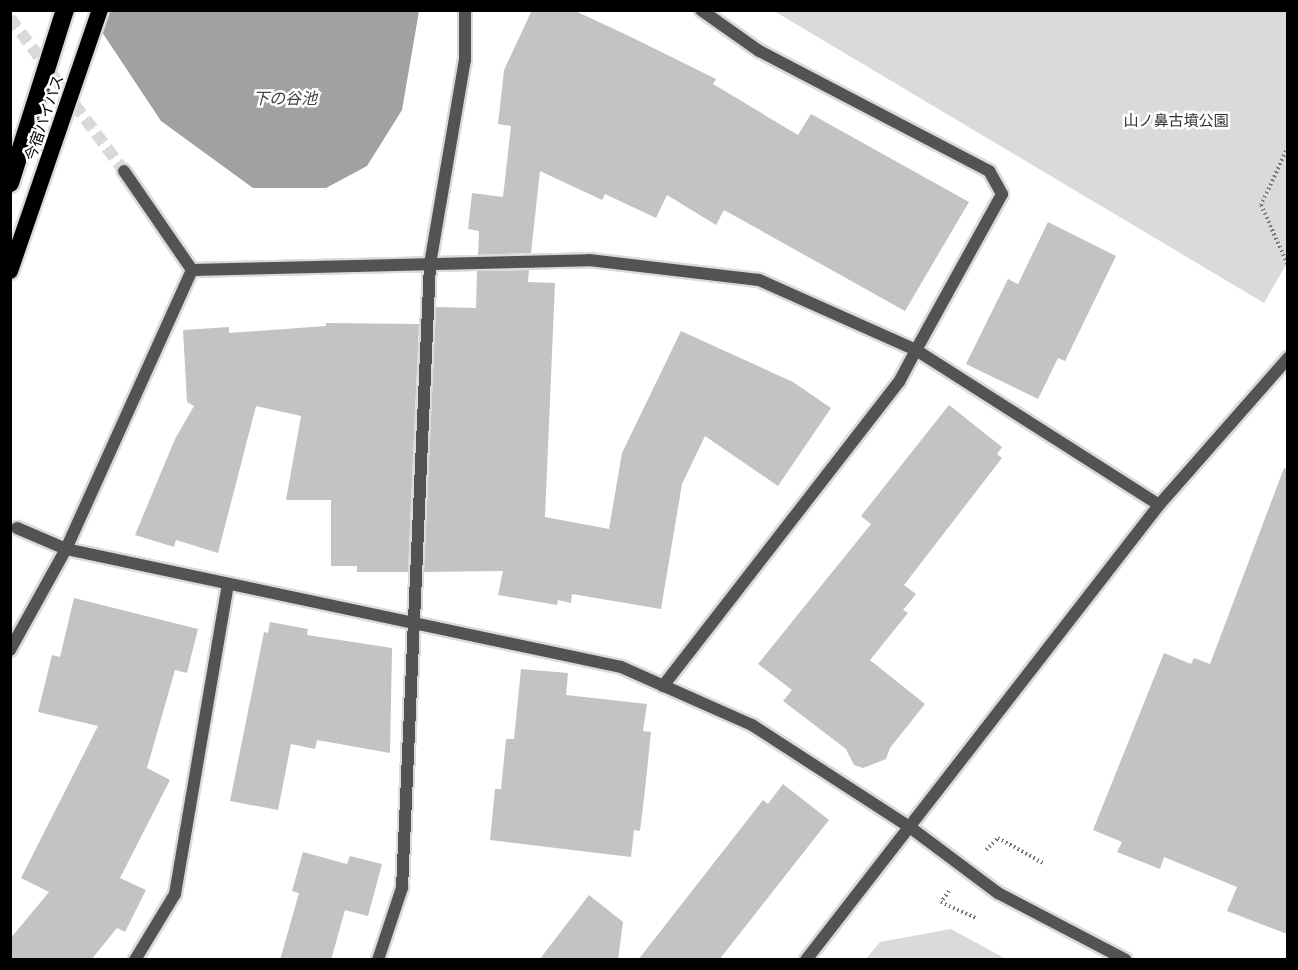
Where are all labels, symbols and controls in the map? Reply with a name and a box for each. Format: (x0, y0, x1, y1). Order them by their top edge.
street label: 今宿バイパス (22, 73, 68, 163)
water label: 下の谷池 (253, 89, 317, 109)
park label: 山ノ鼻古墳公園 (1124, 113, 1228, 131)

